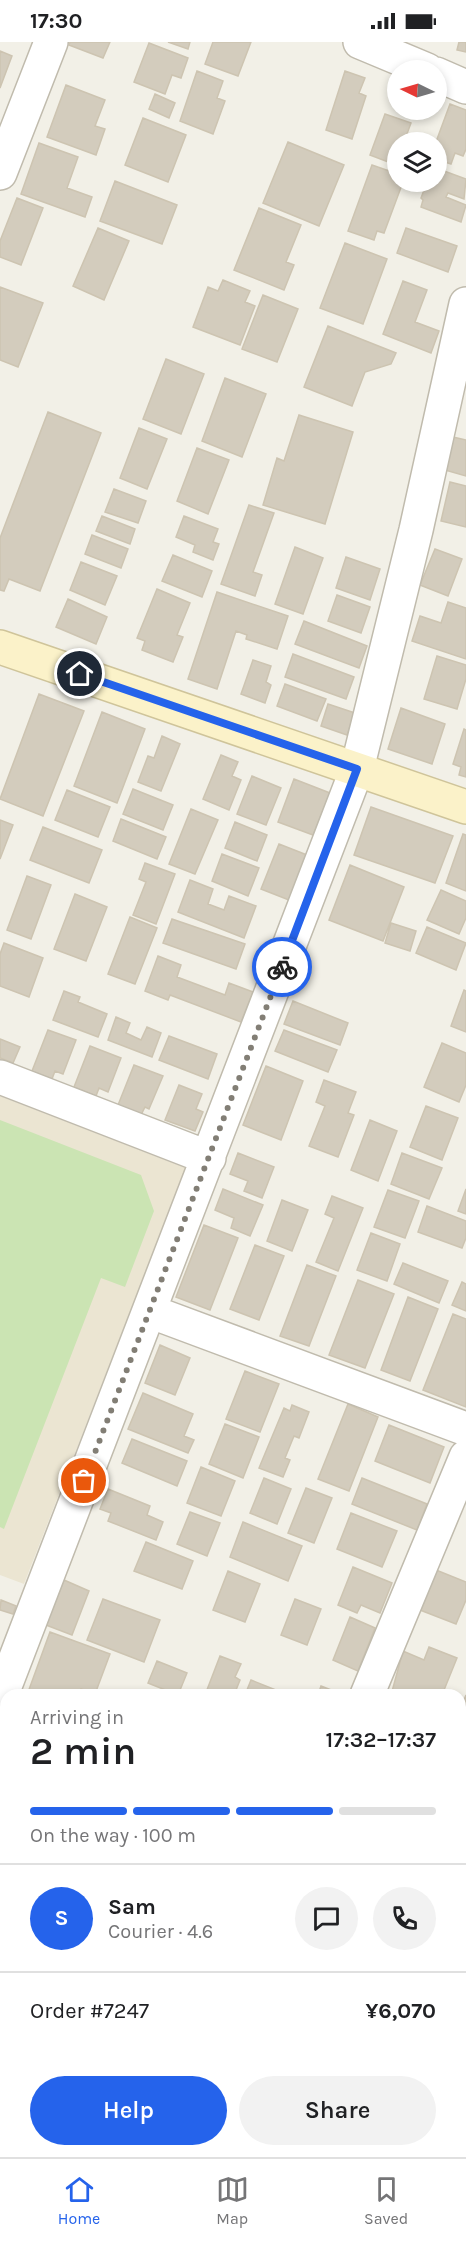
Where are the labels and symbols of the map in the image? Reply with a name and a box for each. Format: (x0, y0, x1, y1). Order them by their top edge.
north arrow (387, 60, 447, 120)
pin (54, 648, 105, 699)
courier (252, 937, 312, 997)
pin (58, 1455, 109, 1506)

